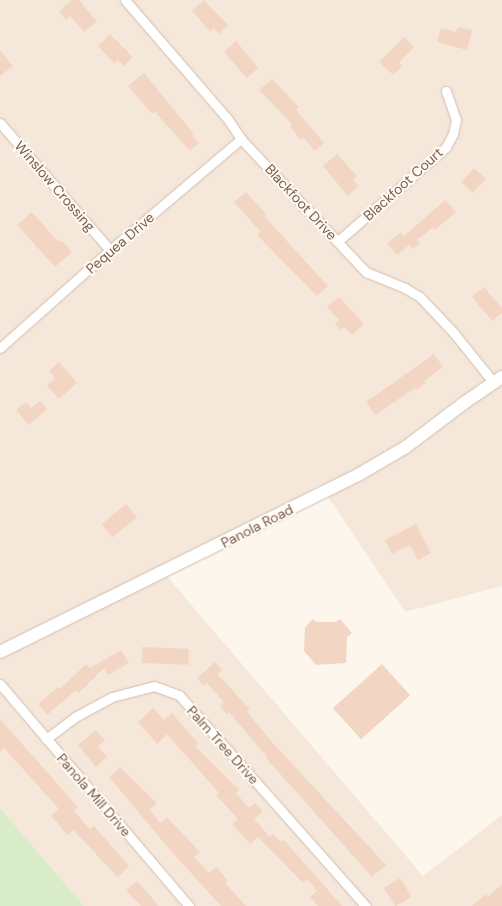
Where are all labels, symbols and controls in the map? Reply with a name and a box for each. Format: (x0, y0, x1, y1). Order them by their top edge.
street label: Winslow Crossing (11, 137, 99, 235)
street label: Blackfoot Court (360, 144, 446, 224)
street label: Blackfoot Drive (262, 161, 340, 243)
street label: Pequea Drive (82, 209, 158, 277)
street label: Panola Road (218, 501, 296, 551)
street label: Palm Tree Drive (183, 702, 263, 788)
street label: Panola Mill Drive (53, 750, 135, 840)

